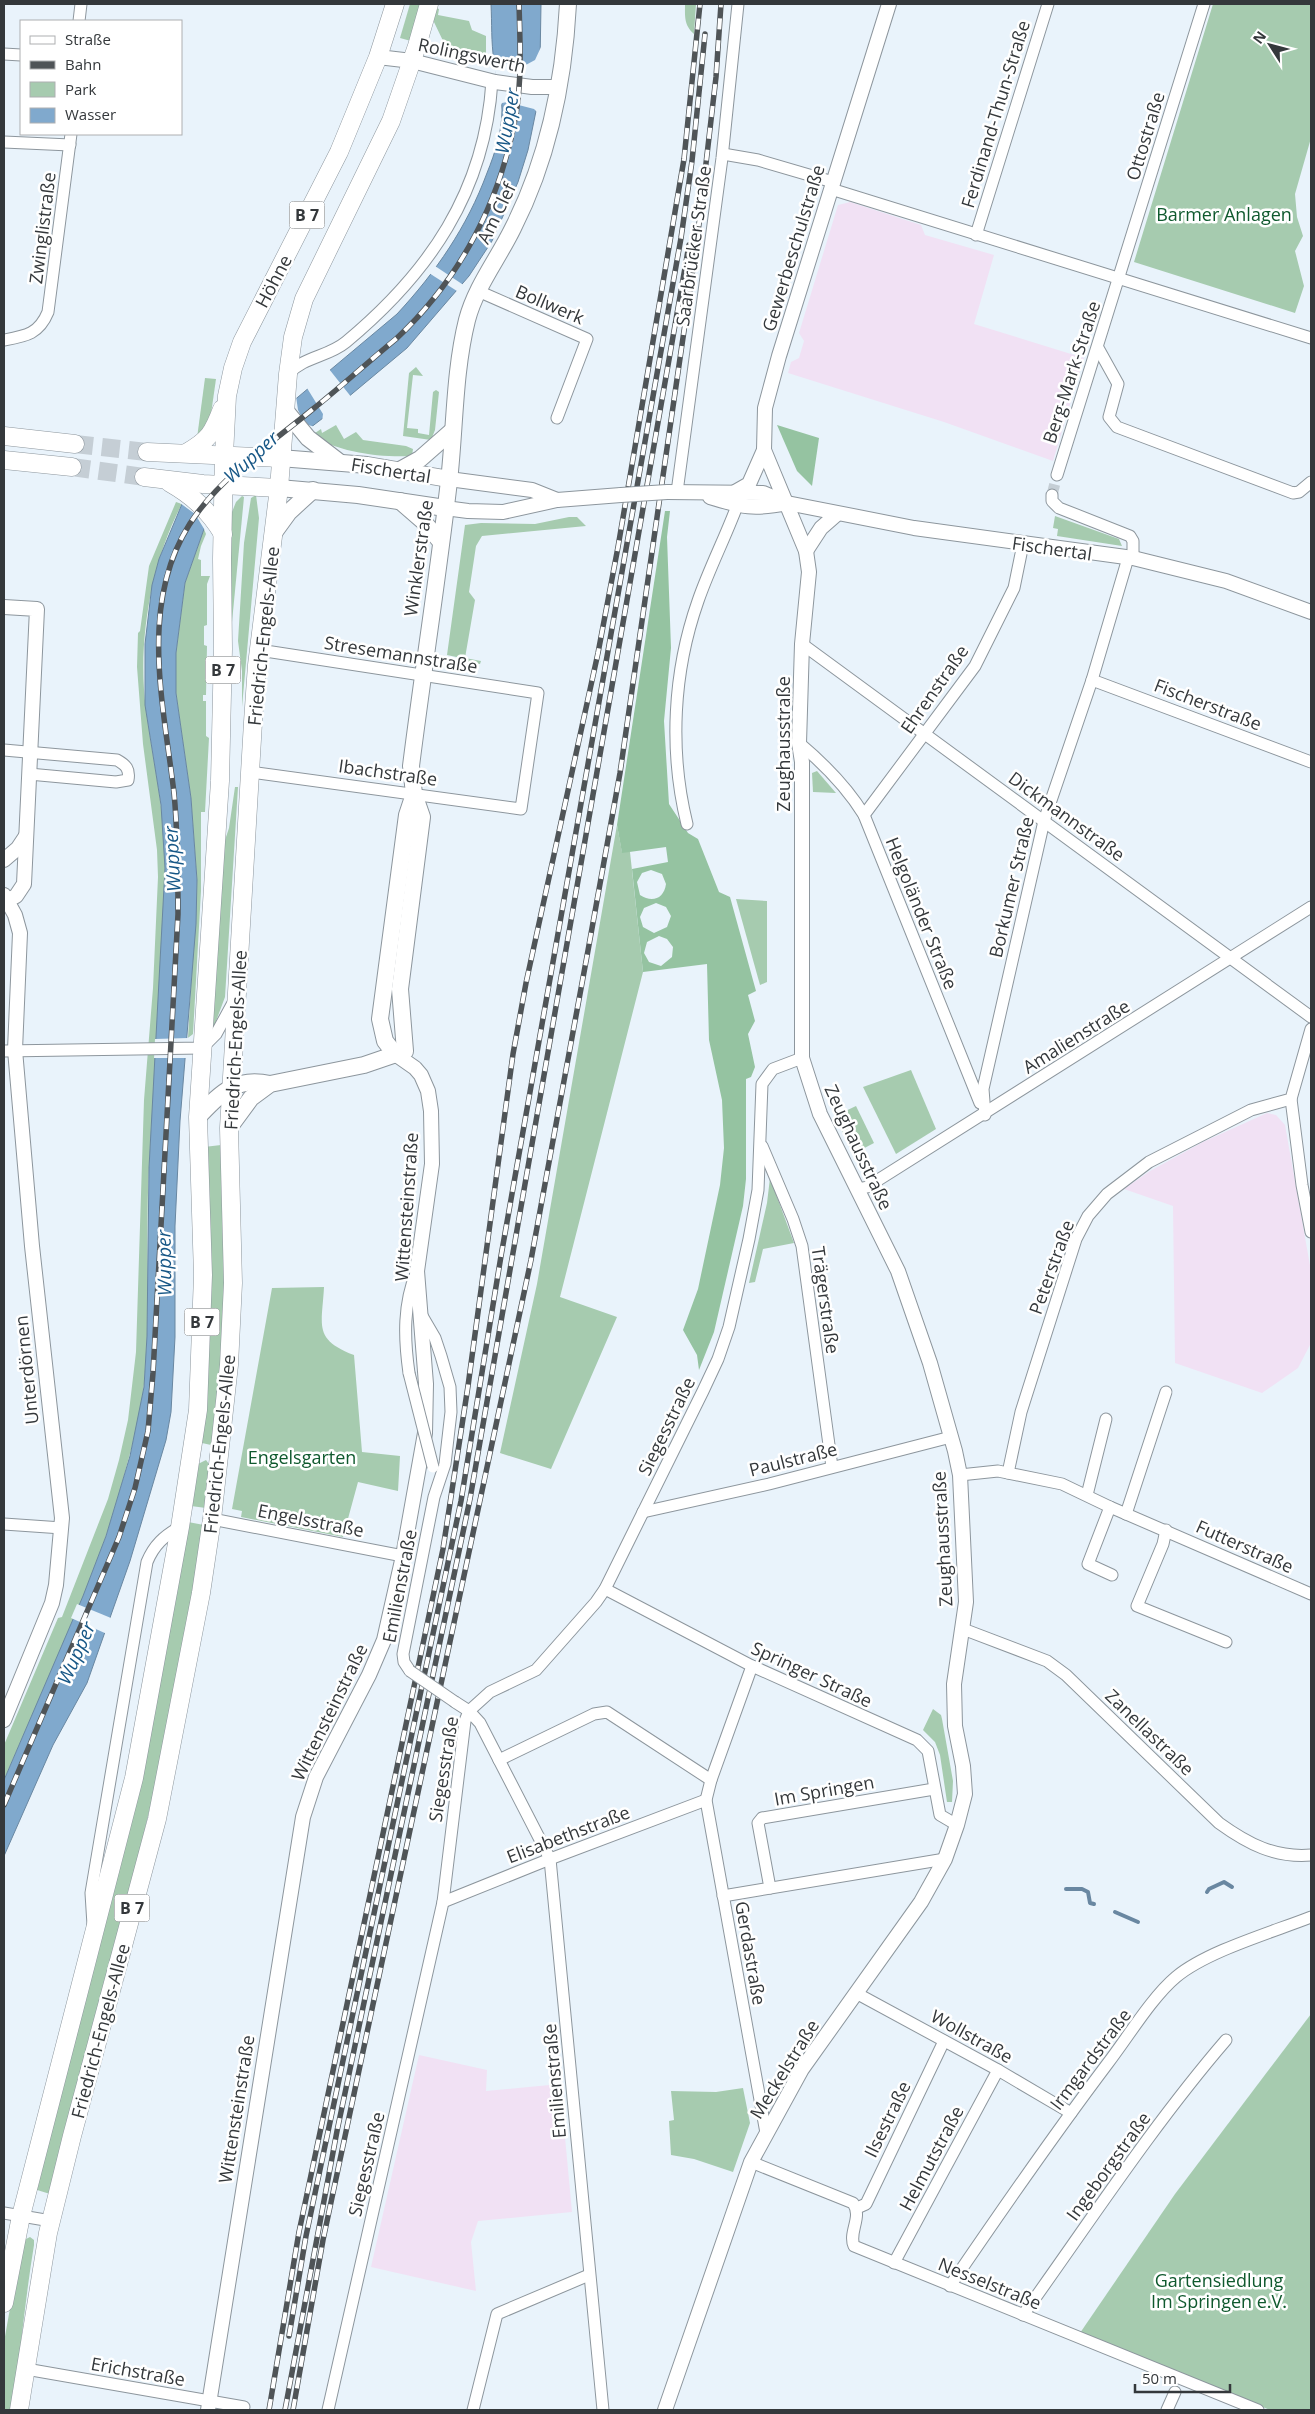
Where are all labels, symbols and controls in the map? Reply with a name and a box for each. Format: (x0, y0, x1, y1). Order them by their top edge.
street label: Ferdinand-Thun-Straße (955, 17, 1035, 211)
legend (20, 20, 182, 135)
north arrow (1245, 20, 1295, 70)
text: N (1248, 27, 1270, 47)
text: Straße (65, 29, 111, 49)
street label: Rolingswerth (416, 32, 528, 78)
text: Bahn (65, 54, 101, 74)
text: Park (65, 79, 96, 99)
water label: Wupper (488, 85, 526, 156)
street label: Ottostraße (1120, 89, 1170, 183)
text: Wasser (65, 104, 116, 124)
street label: Gewerbeschulstraße (756, 162, 830, 334)
street label: Saarbrücker Straße (670, 164, 716, 328)
street label: Zwinglistraße (23, 171, 61, 285)
street label: Am Clef (471, 178, 521, 247)
road number: B 7 (290, 202, 324, 228)
park label: Barmer Anlagen (1156, 202, 1292, 226)
street label: Höhne (249, 251, 297, 311)
street label: Bollwerk (512, 279, 589, 329)
street label: Berg-Mark-Straße (1037, 298, 1105, 446)
water label: Wupper (218, 424, 285, 489)
street label: Fischertal (349, 452, 433, 488)
street label: Winklerstraße (398, 498, 438, 618)
street label: Fischertal (1010, 531, 1094, 565)
street label: Friedrich-Engels-Allee (242, 545, 284, 727)
street label: Stresemannstraße (323, 630, 479, 678)
street label: Ehrenstraße (895, 640, 973, 738)
road number: B 7 (206, 656, 240, 684)
street label: Fischerstraße (1151, 673, 1265, 735)
street label: Zeughausstraße (771, 676, 795, 812)
street label: Ibachstraße (337, 753, 439, 791)
street label: Dickmannstraße (1004, 766, 1130, 866)
street label: Borkumer Straße (983, 814, 1039, 960)
water label: Wupper (157, 824, 187, 893)
street label: Helgoländer Straße (880, 833, 964, 993)
street label: Friedrich-Engels-Allee (218, 949, 252, 1131)
street label: Amalienstraße (1018, 994, 1134, 1078)
street label: Zeughausstraße (819, 1081, 899, 1213)
street label: Wittensteinstraße (389, 1132, 423, 1282)
street label: Peterstraße (1023, 1217, 1079, 1317)
water label: Wupper (150, 1228, 178, 1296)
street label: Trägerstraße (807, 1245, 845, 1355)
road number: B 7 (184, 1308, 220, 1335)
street label: Unterdörnen (8, 1314, 44, 1426)
street label: Friedrich-Engels-Allee (198, 1353, 240, 1535)
street label: Siegesstraße (632, 1373, 700, 1479)
street label: Paulstraße (746, 1436, 840, 1482)
park label: Engelsgarten (248, 1445, 356, 1469)
street label: Zeughausstraße (926, 1471, 958, 1607)
street label: Engelsstraße (256, 1498, 366, 1542)
street label: Futterstraße (1192, 1514, 1298, 1578)
street label: Emilienstraße (376, 1527, 422, 1645)
water label: Wupper (51, 1616, 102, 1688)
street label: Springer Straße (748, 1636, 876, 1712)
street label: Wittensteinstraße (285, 1640, 373, 1784)
street label: Zanellastraße (1101, 1684, 1199, 1780)
street label: Siegesstraße (423, 1714, 463, 1824)
street label: Im Springen (772, 1769, 876, 1811)
street label: Elisabethstraße (503, 1800, 633, 1868)
road number: B 7 (114, 1895, 150, 1922)
street label: Gerdastraße (730, 1899, 772, 2007)
street label: Friedrich-Engels-Allee (65, 1941, 135, 2121)
street label: Wollstraße (927, 2004, 1017, 2068)
street label: Irmgardstraße (1044, 2004, 1136, 2114)
street label: Meckelstraße (744, 2015, 824, 2123)
street label: Emilienstraße (537, 2023, 571, 2139)
street label: Wittensteinstraße (212, 2033, 260, 2185)
street label: Ilsestraße (858, 2077, 916, 2161)
street label: Helmutstraße (893, 2101, 969, 2215)
street label: Ingeborgstraße (1060, 2107, 1156, 2225)
street label: Siegesstraße (342, 2109, 390, 2219)
street label: Nesselstraße (935, 2251, 1045, 2315)
park label: Gartensiedlung Im Springen e.V. (1151, 2268, 1287, 2313)
street label: Erichstraße (89, 2351, 187, 2391)
scale bar (1135, 2362, 1230, 2394)
text: 50 m (1142, 2368, 1177, 2388)

